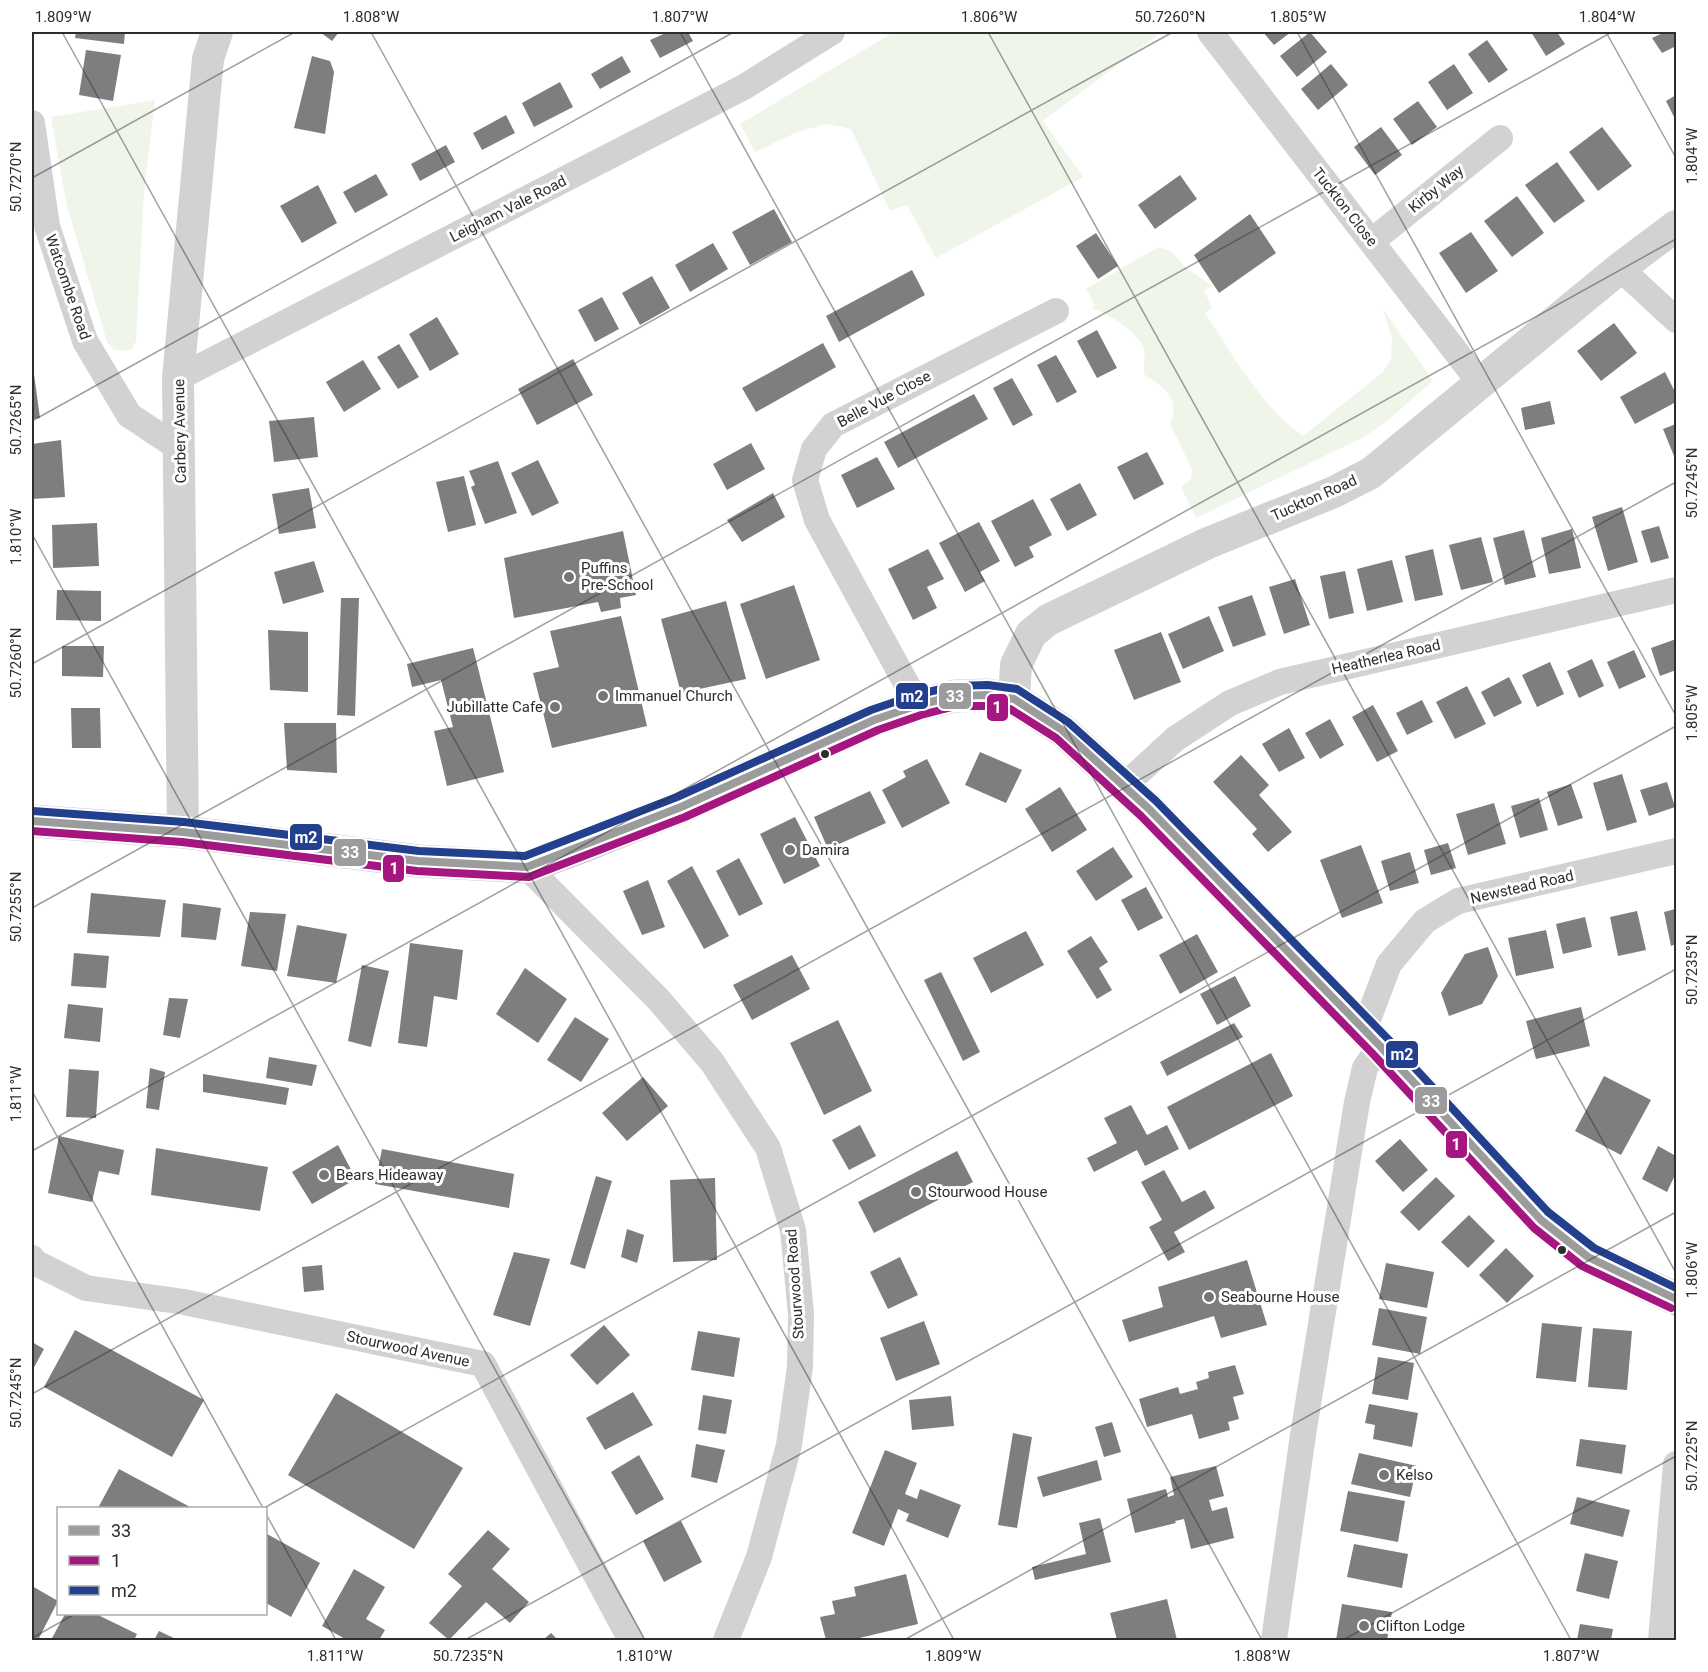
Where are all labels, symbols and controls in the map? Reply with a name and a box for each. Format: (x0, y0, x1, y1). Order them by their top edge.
text: 1.809°W (35, 8, 91, 26)
text: 1.808°W (343, 8, 399, 26)
text: 1.807°W (652, 8, 708, 26)
text: 1.806°W (961, 8, 1017, 26)
text: 50.7260°N (1135, 8, 1205, 26)
text: 1.805°W (1270, 8, 1326, 26)
text: 1.804°W (1579, 8, 1635, 26)
text: 1.804°W (1683, 128, 1701, 184)
text: 50.7270°N (7, 142, 25, 212)
street label: Kirby Way (1405, 161, 1467, 217)
street label: Tuckton Close (1309, 164, 1381, 250)
street label: Leigham Vale Road (447, 172, 569, 246)
street label: Watcombe Road (42, 232, 94, 342)
street label: Belle Vue Close (834, 367, 934, 431)
street label: Carbery Avenue (170, 379, 190, 483)
text: 50.7265°N (7, 385, 25, 455)
text: 50.7245°N (1683, 448, 1701, 518)
street label: Tuckton Road (1268, 471, 1360, 525)
text: 1.810°W (7, 509, 25, 565)
place label: Puffins Pre-School (581, 559, 653, 594)
marker: Puffins Pre-School (562, 570, 576, 584)
text: 50.7260°N (7, 628, 25, 698)
street label: Heatherlea Road (1330, 636, 1442, 678)
line badge: m2 (895, 682, 929, 710)
line badge: 33 (938, 682, 972, 710)
text: 1.805°W (1683, 685, 1701, 741)
place label: Immanuel Church (615, 687, 733, 705)
text: m2 (900, 687, 924, 706)
text: 33 (946, 687, 964, 706)
marker: Immanuel Church (596, 689, 610, 703)
line badge: 1 (986, 693, 1009, 722)
place label: Jubillatte Cafe (447, 698, 543, 716)
text: 1 (992, 698, 1002, 717)
marker: Jubillatte Cafe (548, 700, 562, 714)
unlabelled marker (819, 748, 831, 760)
line badge: m2 (289, 823, 323, 851)
text: m2 (294, 828, 318, 847)
line badge: 33 (333, 838, 367, 867)
place label: Damira (802, 841, 850, 859)
text: 33 (341, 843, 359, 862)
marker: Damira (783, 843, 797, 857)
line badge: 1 (382, 854, 405, 883)
text: 1 (389, 859, 399, 878)
street label: Newstead Road (1469, 866, 1575, 908)
text: 50.7255°N (7, 872, 25, 942)
text: 50.7235°N (1683, 935, 1701, 1005)
line badge: m2 (1385, 1040, 1419, 1069)
text: m2 (1390, 1045, 1414, 1064)
text: 1.811°W (7, 1066, 25, 1122)
line badge: 33 (1414, 1086, 1448, 1115)
text: 33 (1422, 1092, 1440, 1111)
line badge: 1 (1445, 1130, 1468, 1159)
text: 1 (1451, 1135, 1461, 1154)
place label: Bears Hideaway (336, 1166, 443, 1184)
marker: Bears Hideaway (317, 1168, 331, 1182)
place label: Stourwood House (928, 1183, 1048, 1201)
marker: Stourwood House (909, 1185, 923, 1199)
street label: Stourwood Road (782, 1228, 808, 1340)
text: 1.806°W (1683, 1242, 1701, 1298)
unlabelled marker (1556, 1244, 1568, 1256)
place label: Seabourne House (1221, 1288, 1340, 1306)
marker: Seabourne House (1202, 1290, 1216, 1304)
street label: Stourwood Avenue (345, 1327, 471, 1371)
text: 50.7245°N (7, 1358, 25, 1428)
text: 50.7225°N (1683, 1421, 1701, 1491)
place label: Kelso (1396, 1466, 1433, 1484)
marker: Kelso (1377, 1468, 1391, 1482)
legend (57, 1507, 267, 1615)
text: 33 (111, 1520, 131, 1541)
text: 1 (111, 1550, 121, 1571)
text: m2 (111, 1580, 137, 1601)
place label: Clifton Lodge (1376, 1617, 1465, 1635)
marker: Clifton Lodge (1357, 1619, 1371, 1633)
text: 1.811°W (307, 1647, 363, 1665)
text: 50.7235°N (433, 1647, 503, 1665)
text: 1.810°W (616, 1647, 672, 1665)
text: 1.809°W (925, 1647, 981, 1665)
text: 1.808°W (1234, 1647, 1290, 1665)
text: 1.807°W (1543, 1647, 1599, 1665)

